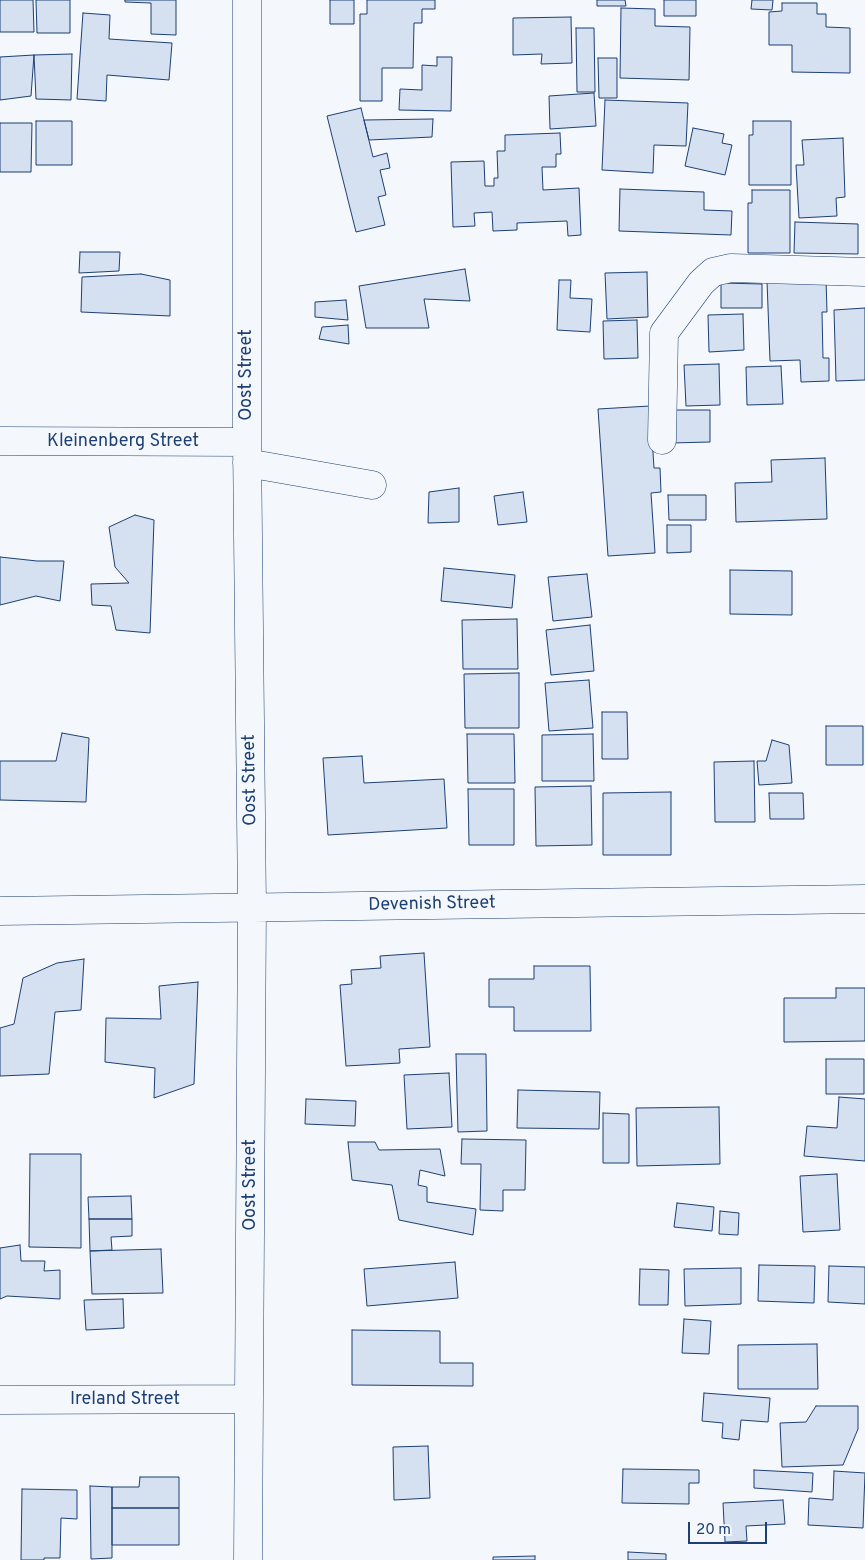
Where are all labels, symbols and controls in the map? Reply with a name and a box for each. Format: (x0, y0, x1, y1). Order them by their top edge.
street label: Oost Street (236, 329, 258, 421)
street label: Kleinenberg Street (47, 431, 199, 453)
street label: Oost Street (239, 734, 263, 826)
street label: Devenish Street (368, 893, 496, 917)
street label: Oost Street (240, 1139, 262, 1231)
street label: Ireland Street (70, 1389, 180, 1411)
scale bar (690, 1512, 769, 1544)
text: 20 m (696, 1521, 731, 1540)

